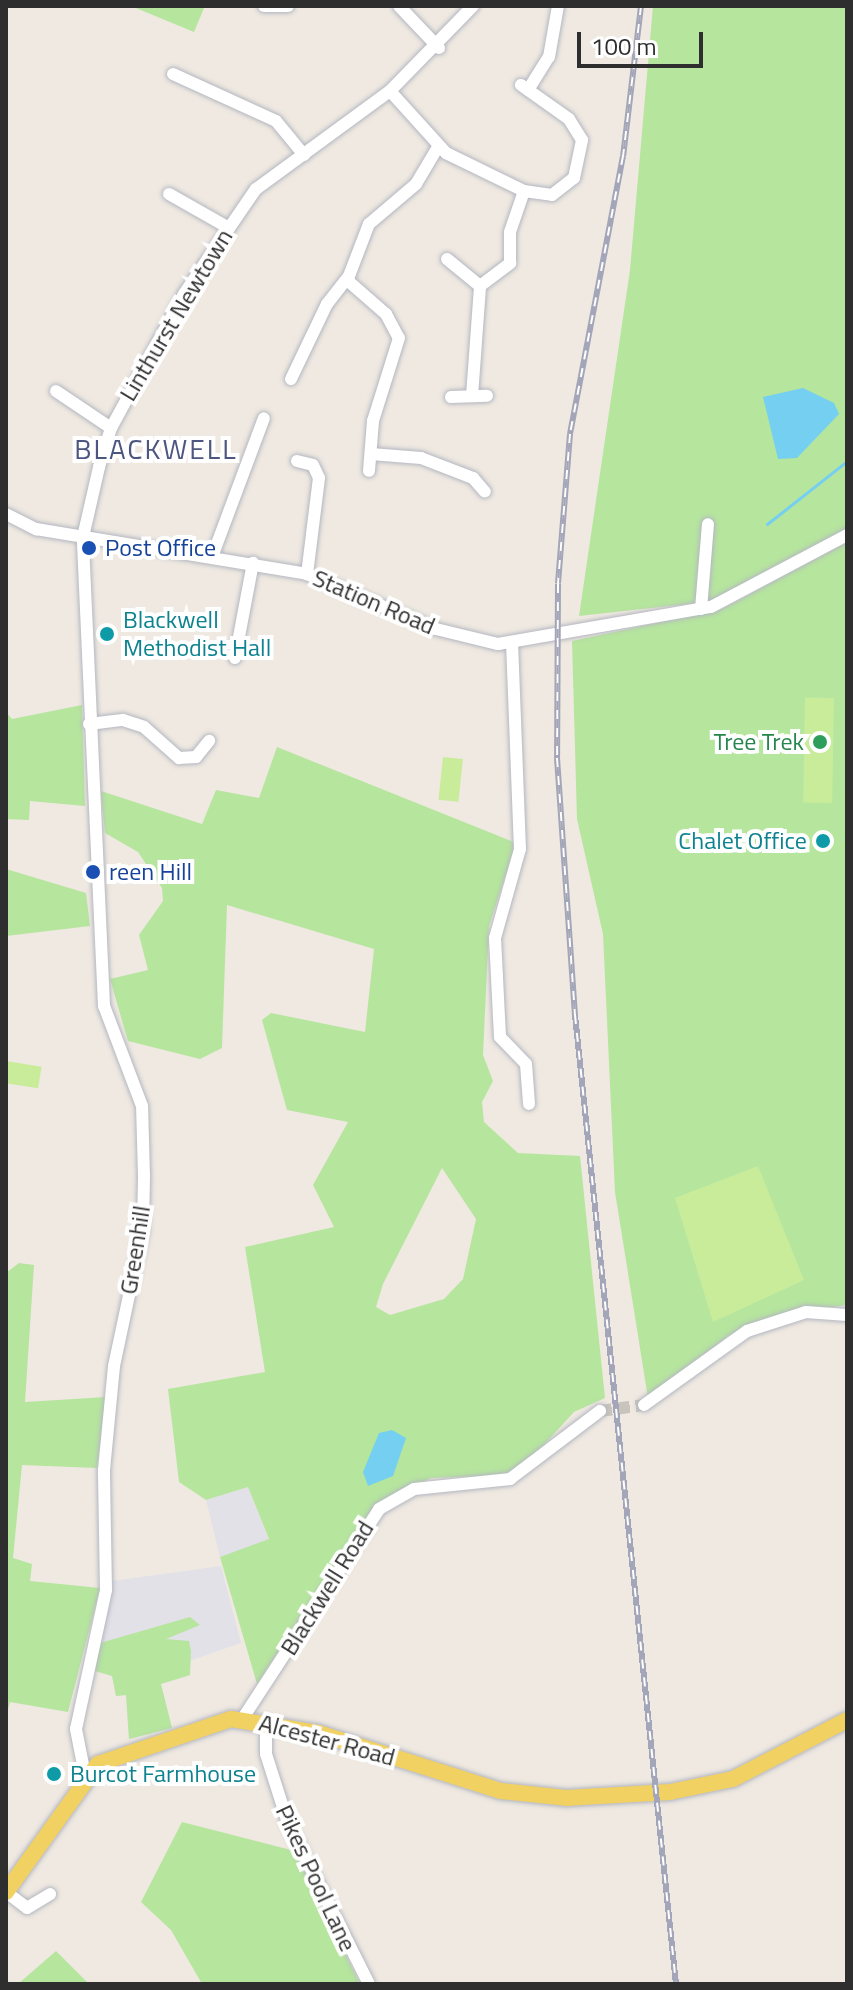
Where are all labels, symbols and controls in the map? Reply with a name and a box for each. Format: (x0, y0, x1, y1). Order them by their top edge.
scale bar (581, 16, 707, 66)
text: 100 m (591, 28, 657, 64)
street label: Linthurst Newtown (113, 224, 239, 406)
district label: BLACKWELL (74, 432, 238, 466)
place label: Post Office (105, 534, 216, 562)
marker: Post Office (80, 539, 98, 557)
street label: Station Road (309, 563, 439, 641)
place label: Blackwell Methodist Hall (123, 606, 271, 662)
marker: Blackwell Methodist Hall (98, 625, 116, 643)
place label: Tree Trek (714, 728, 804, 756)
marker: Tree Trek (811, 733, 829, 751)
place label: Chalet Office (678, 827, 807, 855)
marker: Chalet Office (814, 832, 832, 850)
place label: reen Hill (109, 858, 192, 886)
marker: reen Hill (84, 863, 102, 881)
street label: Greenhill (114, 1204, 156, 1296)
street label: Blackwell Road (274, 1516, 380, 1660)
street label: Alcester Road (256, 1708, 398, 1772)
place label: Burcot Farmhouse (70, 1760, 256, 1788)
marker: Burcot Farmhouse (45, 1765, 63, 1783)
street label: Pikes Pool Lane (270, 1800, 362, 1956)

